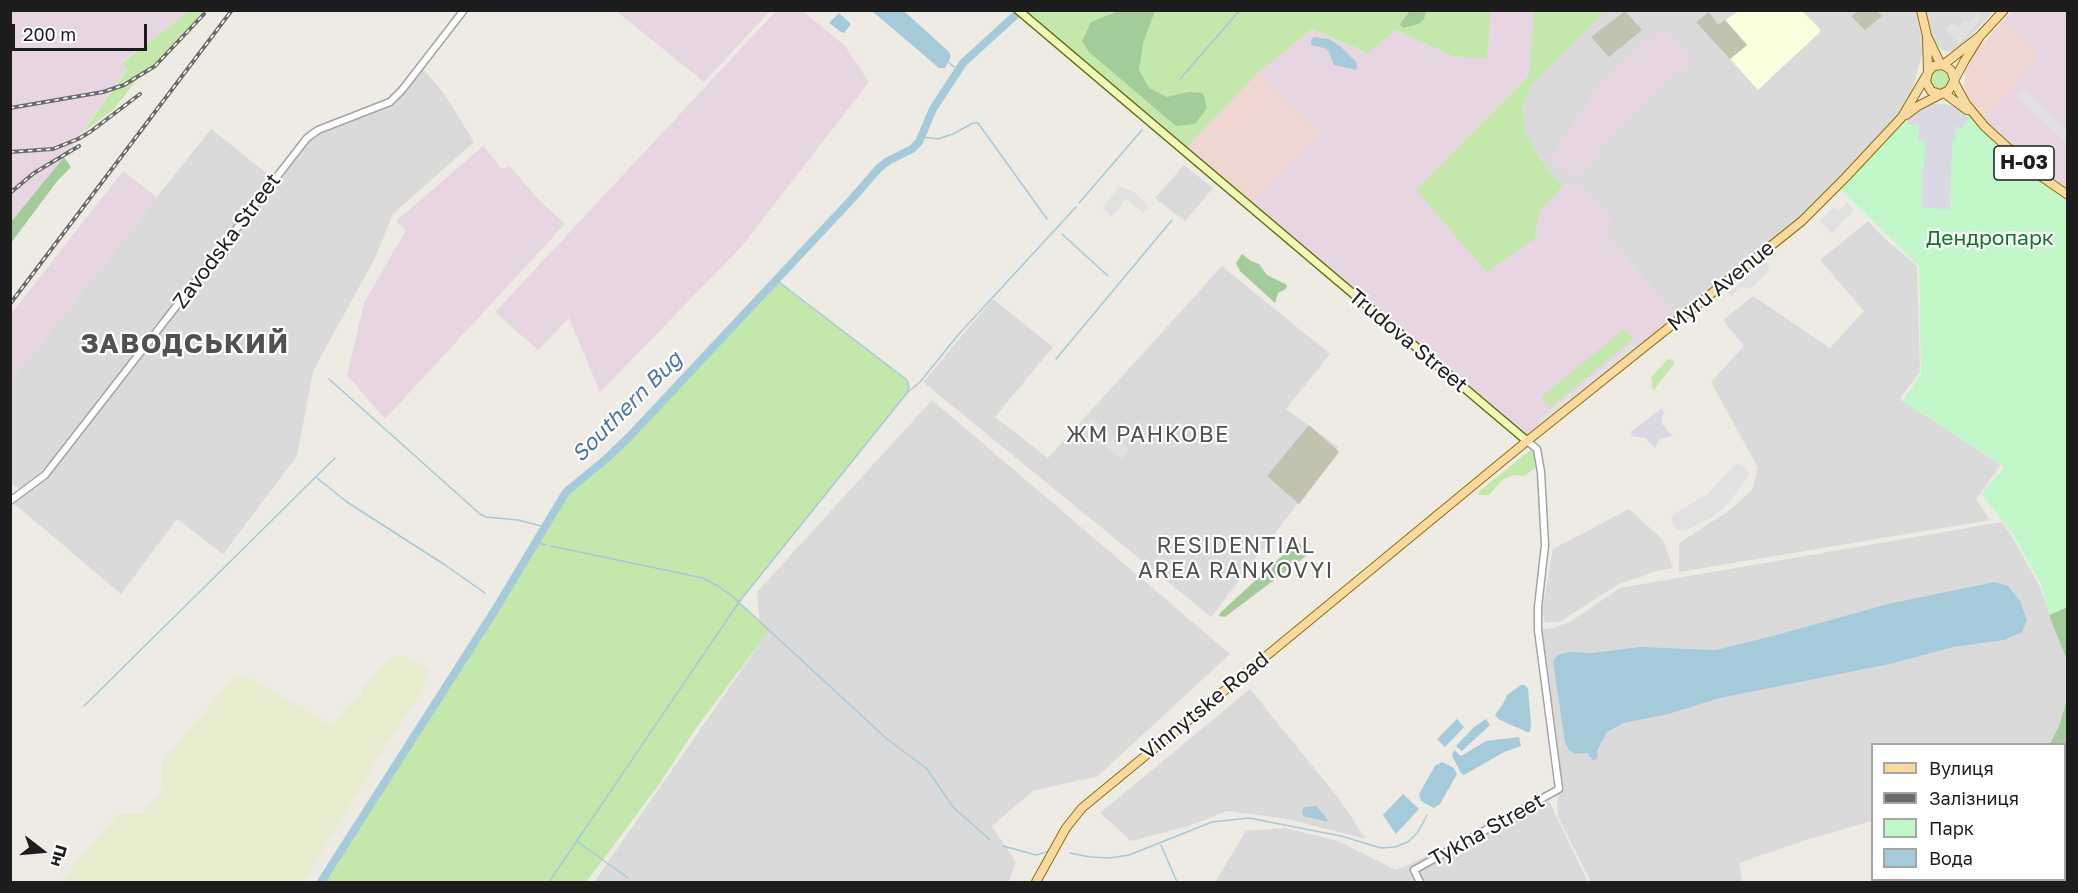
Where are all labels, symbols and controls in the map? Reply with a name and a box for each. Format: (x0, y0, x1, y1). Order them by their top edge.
scale bar (15, 12, 150, 50)
text: 200 m (23, 23, 76, 45)
road number: Н-03 (1994, 146, 2054, 180)
street label: Zavodska Street (168, 168, 286, 314)
park label: Дендропарк (1926, 225, 2054, 251)
street label: Myru Avenue (1663, 235, 1779, 337)
street label: Trudova Street (1343, 284, 1473, 398)
district label: ЗАВОДСЬКИЙ (81, 328, 289, 360)
water label: Southern Bug (566, 346, 688, 468)
district label: ЖМ РАНКОВЕ (1066, 422, 1230, 448)
district label: RESIDENTIAL AREA RANKOVYI (1138, 533, 1334, 584)
street label: Vinnytske Road (1136, 647, 1274, 765)
legend (1871, 743, 2066, 881)
text: Вулиця (1929, 757, 1994, 779)
text: Залізниця (1929, 787, 2019, 809)
street label: Tykha Street (1425, 788, 1549, 872)
text: Парк (1929, 817, 1974, 839)
north arrow (12, 821, 72, 881)
text: Пн (47, 843, 72, 869)
text: Вода (1929, 847, 1973, 869)

